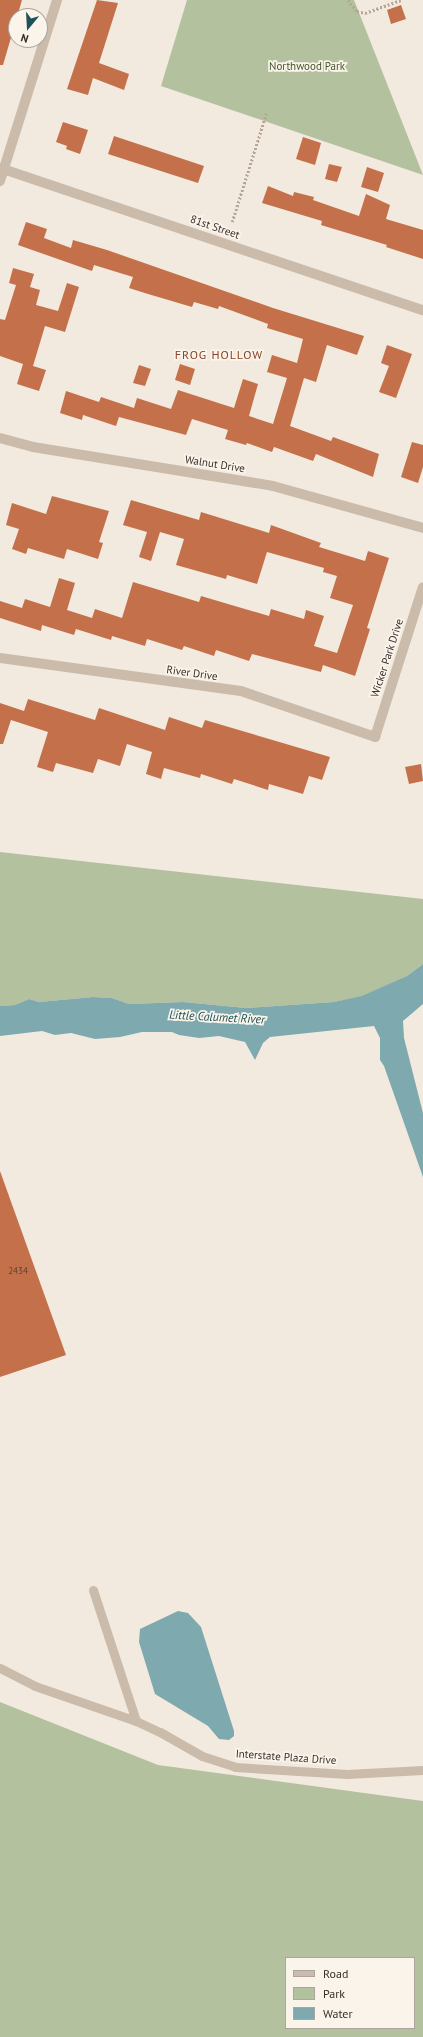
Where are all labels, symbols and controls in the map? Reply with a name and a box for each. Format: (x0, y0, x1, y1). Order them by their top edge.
north arrow (8, 8, 48, 48)
text: N (19, 31, 30, 46)
park label: Northwood Park (269, 59, 345, 73)
street label: 81st Street (189, 212, 241, 242)
district label: FROG HOLLOW (175, 348, 263, 362)
street label: Walnut Drive (184, 453, 246, 475)
street label: Wicker Park Drive (368, 617, 406, 699)
street label: River Drive (166, 663, 218, 683)
water label: Little Calumet River (169, 1007, 265, 1027)
house number: 2434 (8, 1266, 28, 1276)
street label: Interstate Plaza Drive (235, 1747, 337, 1767)
legend (285, 1957, 415, 2029)
text: Road (323, 1966, 348, 1981)
text: Park (323, 1986, 345, 2001)
text: Water (323, 2006, 353, 2021)

